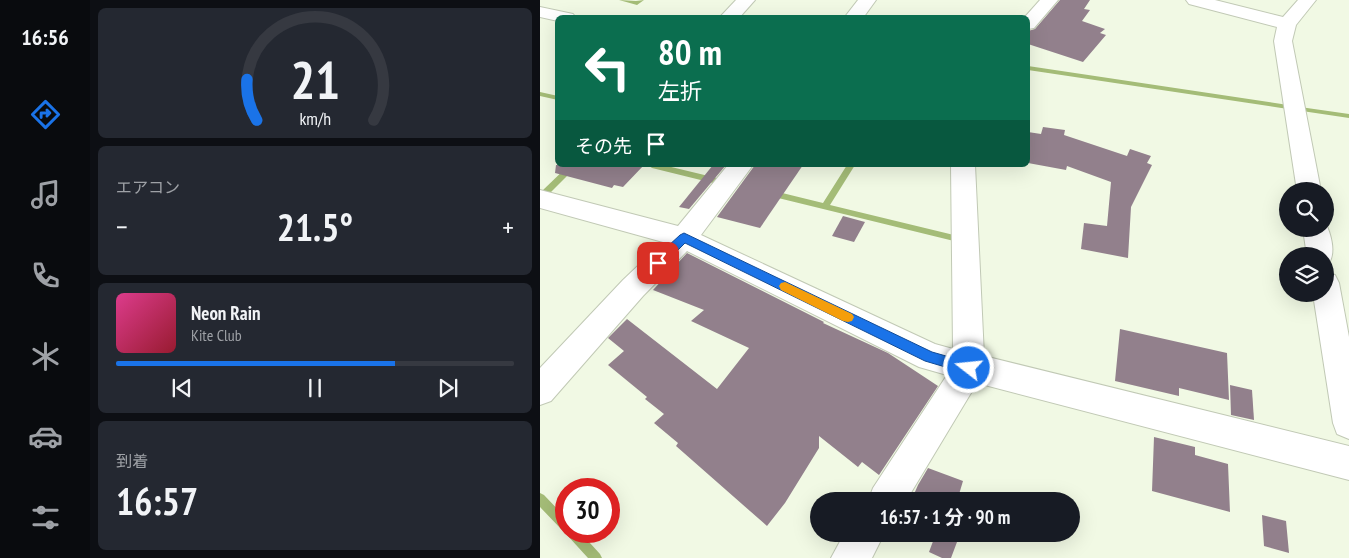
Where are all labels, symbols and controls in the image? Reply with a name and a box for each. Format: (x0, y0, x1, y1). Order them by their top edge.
text: 16:56 (21, 23, 69, 51)
text: 80 m (658, 29, 722, 75)
icon: left (575, 35, 640, 100)
text: 21 (290, 46, 340, 113)
text: 左折 (658, 77, 702, 105)
icon: directions (28, 97, 63, 132)
text: km/h (299, 107, 331, 130)
icon: arrive (642, 130, 670, 158)
text: その先 (575, 134, 632, 158)
icon: music (28, 177, 63, 212)
text: エアコン (116, 177, 180, 197)
map controls (1279, 182, 1334, 302)
button: search (1279, 182, 1334, 237)
text: 21.5° (277, 202, 353, 251)
text: − (116, 208, 128, 245)
text: + (502, 208, 514, 245)
pin (637, 242, 679, 284)
button: layers (1279, 247, 1334, 302)
icon: arrive (644, 249, 672, 277)
icon: phone (28, 258, 63, 293)
text: Neon Rain (191, 301, 260, 325)
text: Kite Club (191, 325, 242, 345)
icon: climate (28, 339, 63, 374)
position arrow (942, 341, 994, 393)
icon: previous (168, 374, 196, 402)
icon: pause (301, 374, 329, 402)
icon: next (434, 374, 462, 402)
icon: car (28, 419, 63, 454)
text: 到着 (116, 451, 148, 471)
text: 16:57 (116, 476, 198, 525)
speed limit sign: 30 (555, 478, 620, 543)
icon: filters (28, 500, 63, 535)
text: 16:57 · 1 分 · 90 m (880, 505, 1010, 529)

